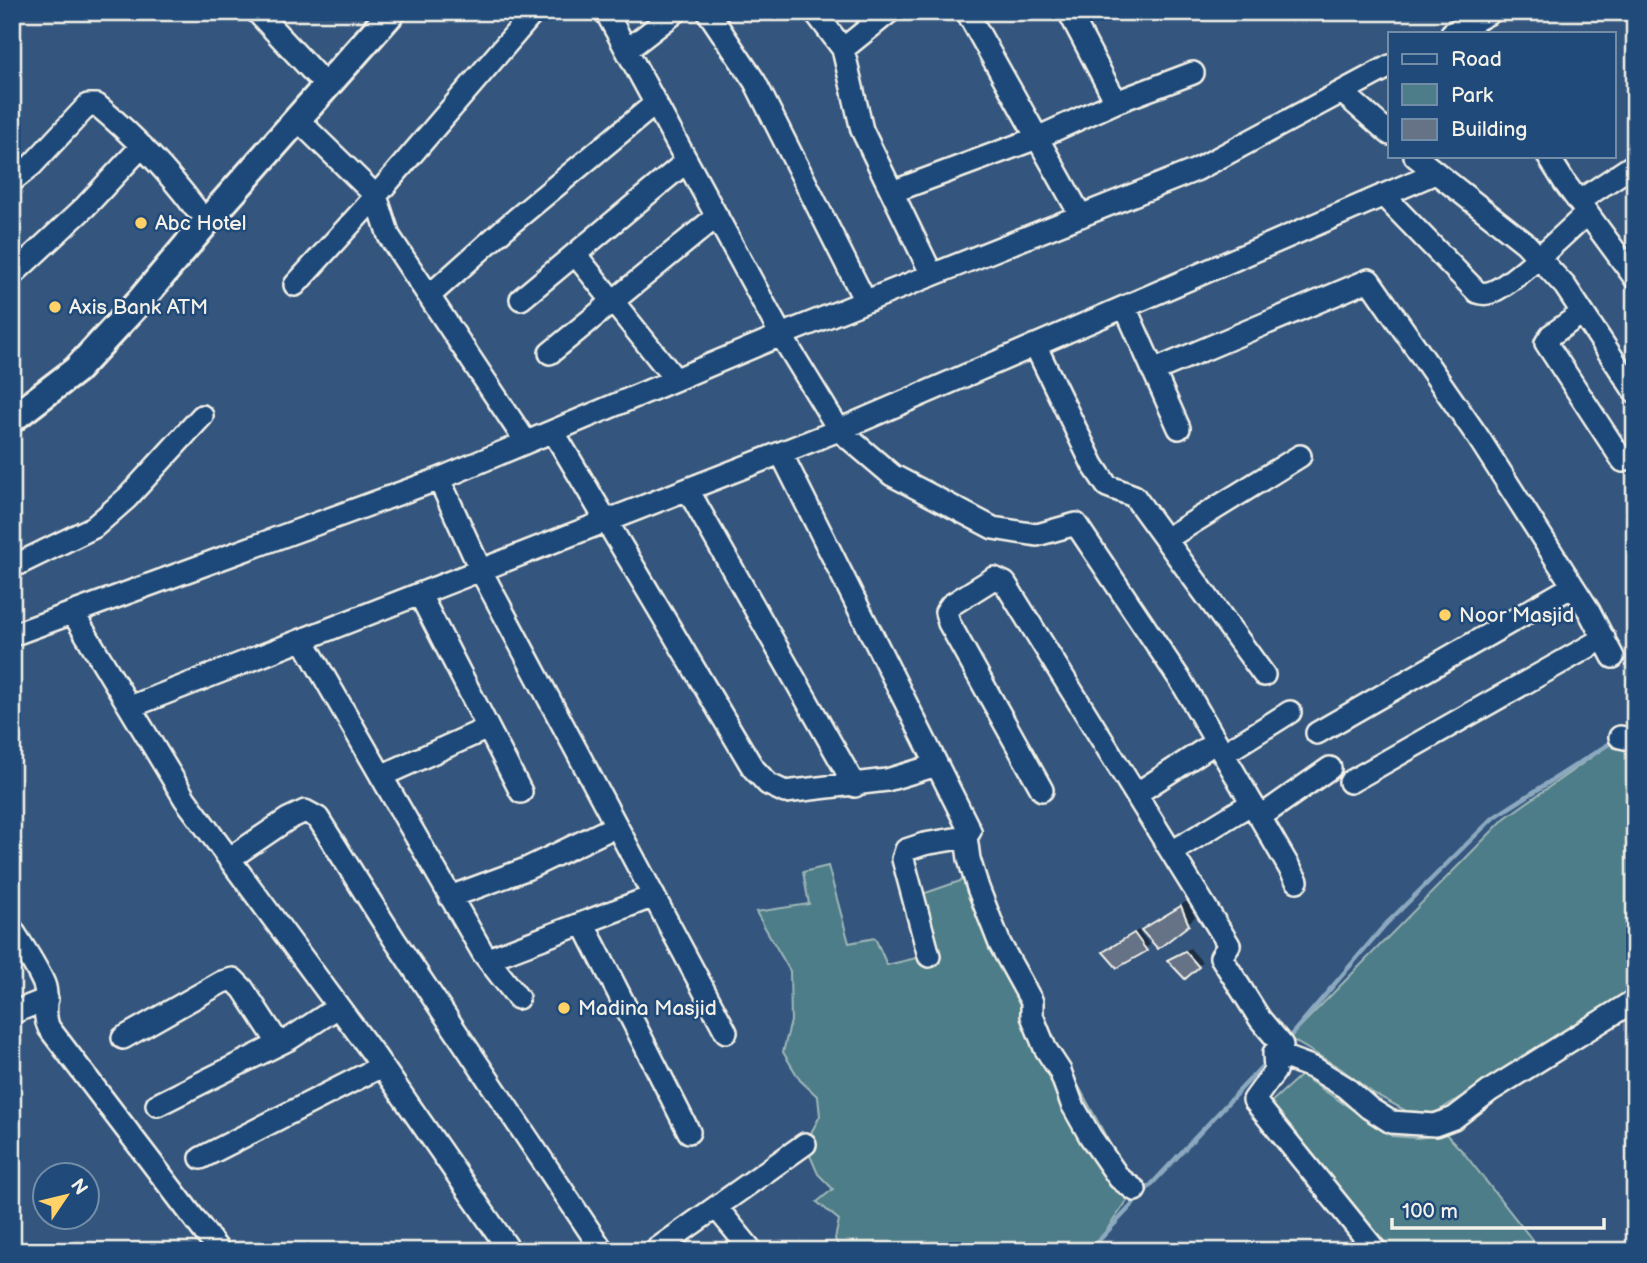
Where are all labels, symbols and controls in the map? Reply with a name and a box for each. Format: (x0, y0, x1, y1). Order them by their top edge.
legend (1388, 32, 1616, 158)
text: Road (1451, 47, 1502, 72)
text: Park (1451, 83, 1494, 108)
text: Building (1451, 117, 1527, 142)
place label: Abc Hotel (155, 211, 246, 236)
marker: Abc Hotel (133, 215, 149, 231)
place label: Axis Bank ATM (69, 295, 208, 320)
marker: Axis Bank ATM (47, 299, 63, 315)
place label: Noor Masjid (1459, 603, 1574, 628)
marker: Noor Masjid (1437, 607, 1453, 623)
place label: Madina Masjid (578, 996, 717, 1021)
marker: Madina Masjid (556, 1000, 572, 1016)
north arrow (32, 1162, 102, 1232)
text: N (65, 1175, 92, 1200)
scale bar (1392, 1186, 1603, 1230)
text: 100 m (1402, 1199, 1458, 1224)

